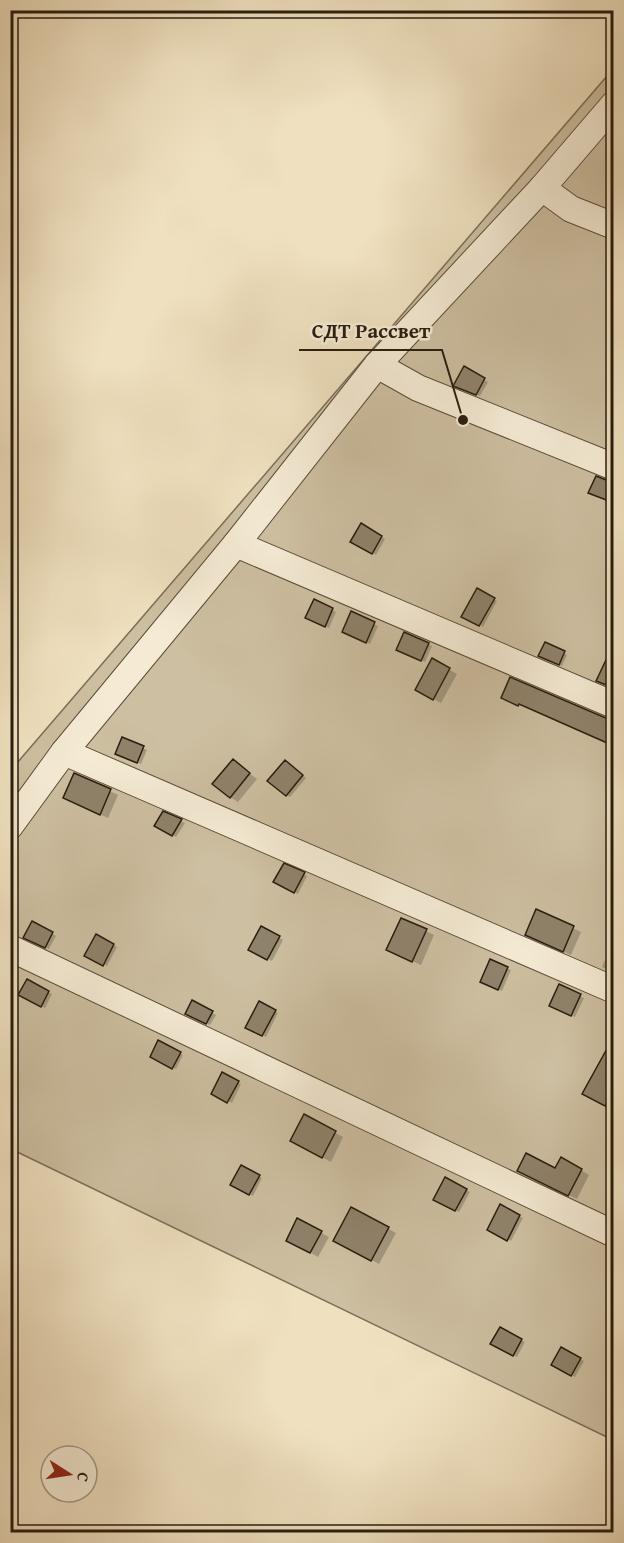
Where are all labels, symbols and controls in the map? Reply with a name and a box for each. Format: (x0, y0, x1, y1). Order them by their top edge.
callout: СДТ Рассвет (299, 311, 442, 350)
text: СДТ Рассвет (312, 315, 431, 346)
north arrow (39, 1444, 99, 1504)
text: С (71, 1470, 96, 1484)

